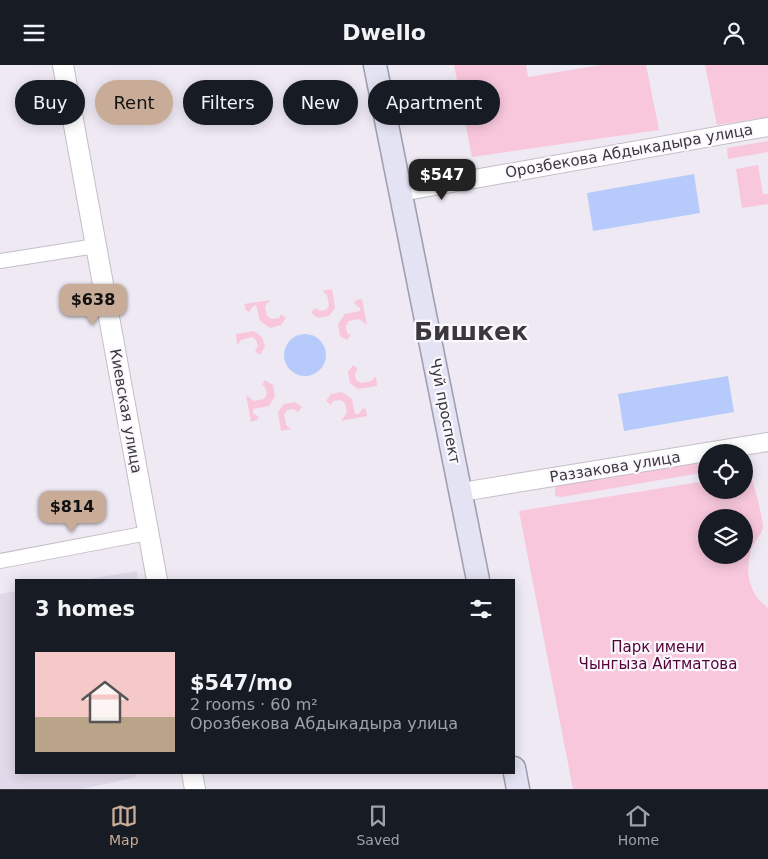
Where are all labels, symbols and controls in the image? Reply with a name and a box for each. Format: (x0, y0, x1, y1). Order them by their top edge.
icon: menu (20, 19, 48, 47)
icon: person (720, 19, 748, 47)
text: Dwello (342, 20, 426, 45)
chip: Buy (15, 80, 85, 125)
chip: Rent (95, 80, 173, 125)
chip: Filters (183, 80, 273, 125)
chip: New (283, 80, 358, 125)
chip: Apartment (368, 80, 500, 125)
street label: Орозбекова Абдыкадыра улица (504, 120, 754, 182)
pin: $547 (412, 159, 472, 201)
text: $547 (420, 165, 464, 184)
pin: $638 (63, 283, 123, 326)
text: $638 (71, 290, 115, 309)
district label: Бишкек (414, 317, 528, 346)
street label: Киевская улица (106, 347, 146, 475)
street label: Чуй проспект (426, 357, 464, 466)
map controls (698, 444, 753, 564)
button: locate (698, 444, 753, 499)
street label: Раззакова улица (548, 448, 682, 486)
pin: $814 (42, 491, 102, 533)
text: $814 (50, 497, 94, 516)
button: layers (698, 509, 753, 564)
icon: filters (467, 595, 495, 623)
text: 3 homes (35, 597, 135, 621)
park label: Парк имени Чынгыза Айтматова (579, 638, 737, 673)
text: $547/mo (190, 671, 292, 695)
icon: home (75, 672, 135, 732)
text: 2 rooms · 60 m² (190, 695, 318, 714)
text: Орозбекова Абдыкадыра улица (190, 714, 458, 733)
tab: Map (109, 802, 139, 848)
tab: Saved (356, 802, 400, 848)
tab: Home (618, 802, 659, 848)

